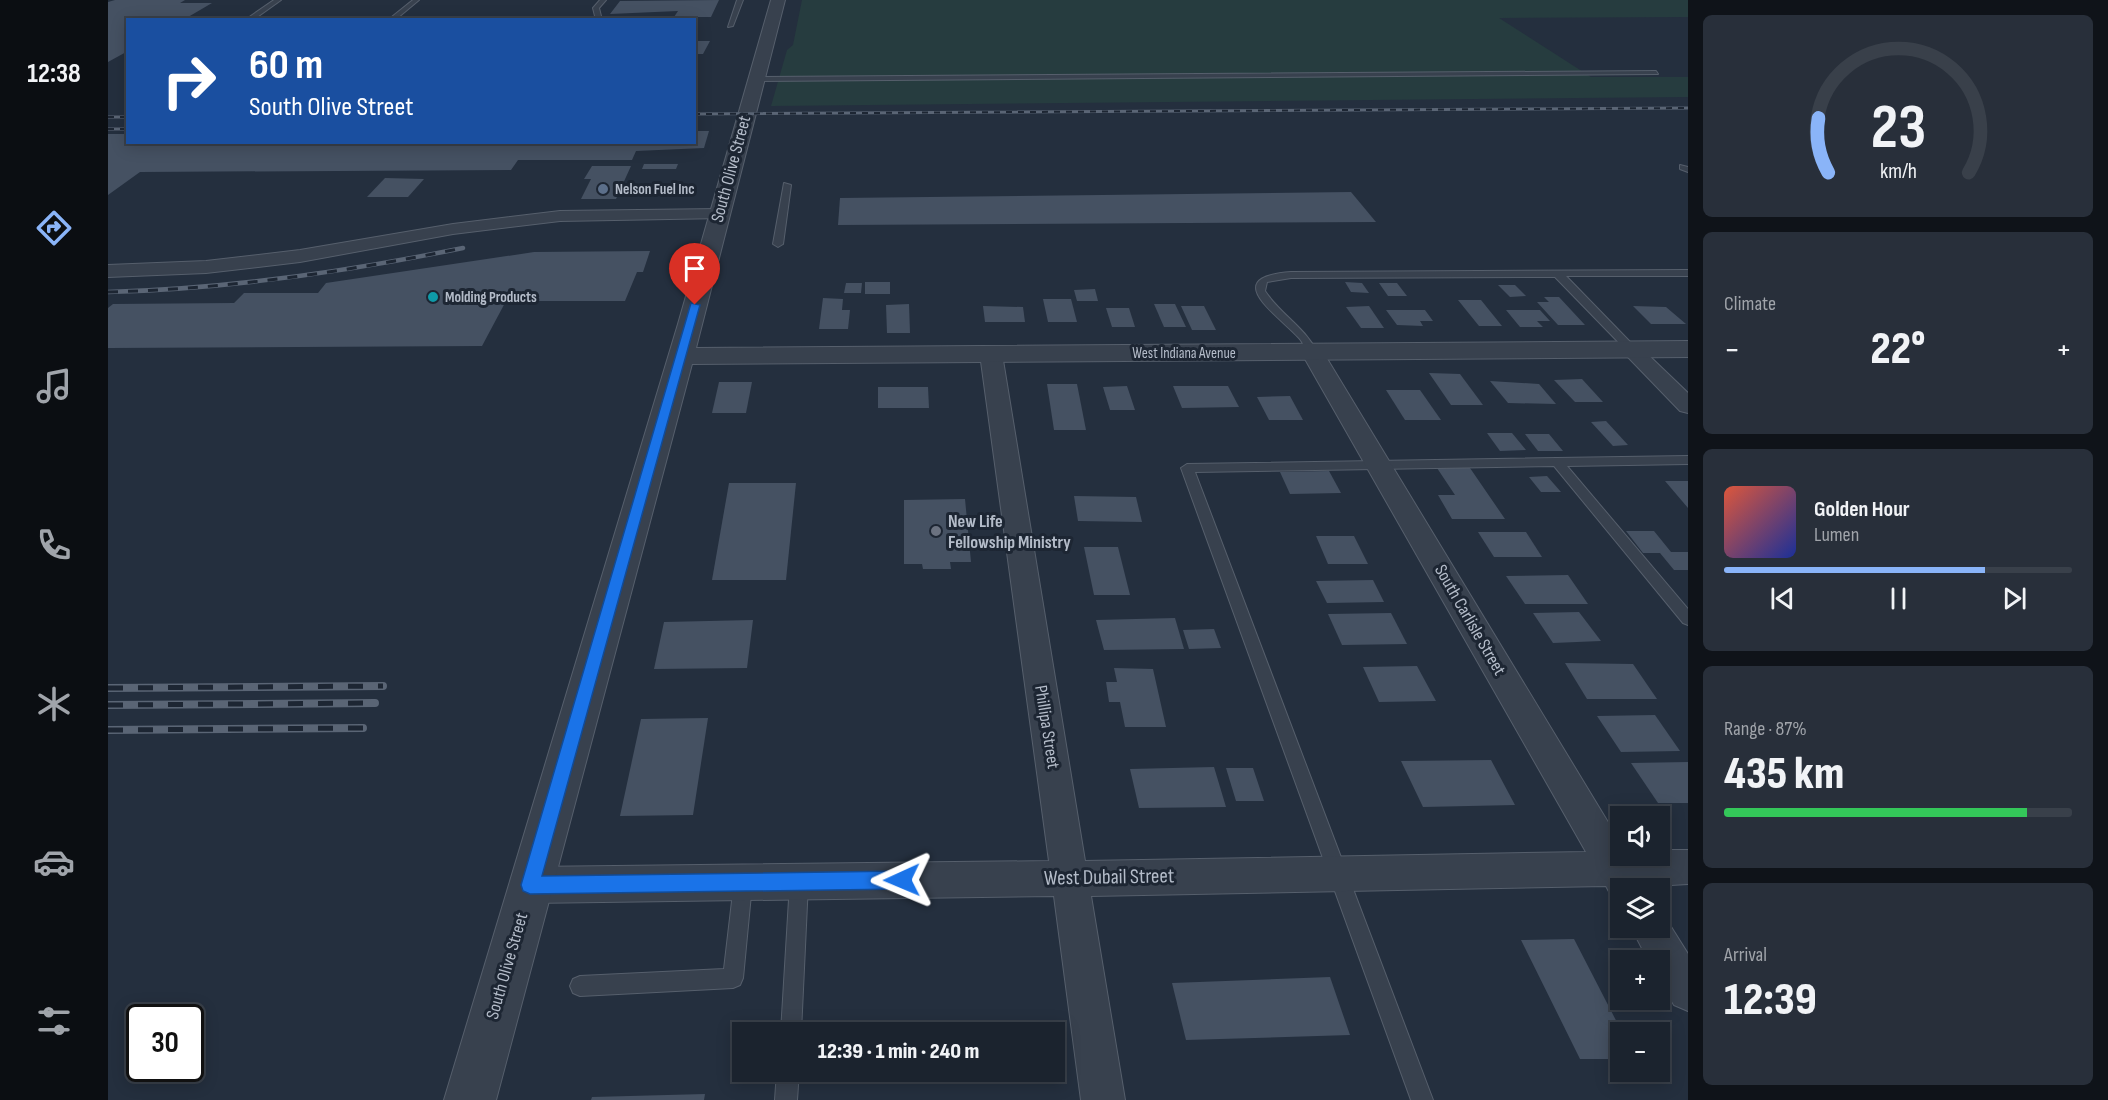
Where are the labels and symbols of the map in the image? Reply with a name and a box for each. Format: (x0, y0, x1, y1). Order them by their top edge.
street label: South Olive Street (707, 113, 755, 225)
place label: Nelson Fuel Inc (615, 180, 695, 199)
marker: Nelson Fuel Inc (596, 182, 610, 196)
pin (669, 243, 720, 305)
place label: Molding Products (445, 288, 537, 307)
marker: Molding Products (426, 290, 440, 304)
street label: West Indiana Avenue (1132, 344, 1236, 363)
place label: New Life Fellowship Ministry (948, 511, 1071, 553)
marker: New Life Fellowship Ministry (929, 524, 943, 538)
street label: South Carlisle Street (1430, 561, 1510, 679)
street label: Phillipa Street (1030, 684, 1064, 771)
position arrow (870, 848, 934, 912)
street label: West Dubail Street (1044, 863, 1174, 891)
street label: South Olive Street (482, 910, 532, 1022)
speed limit sign: 30 (126, 1004, 204, 1082)

